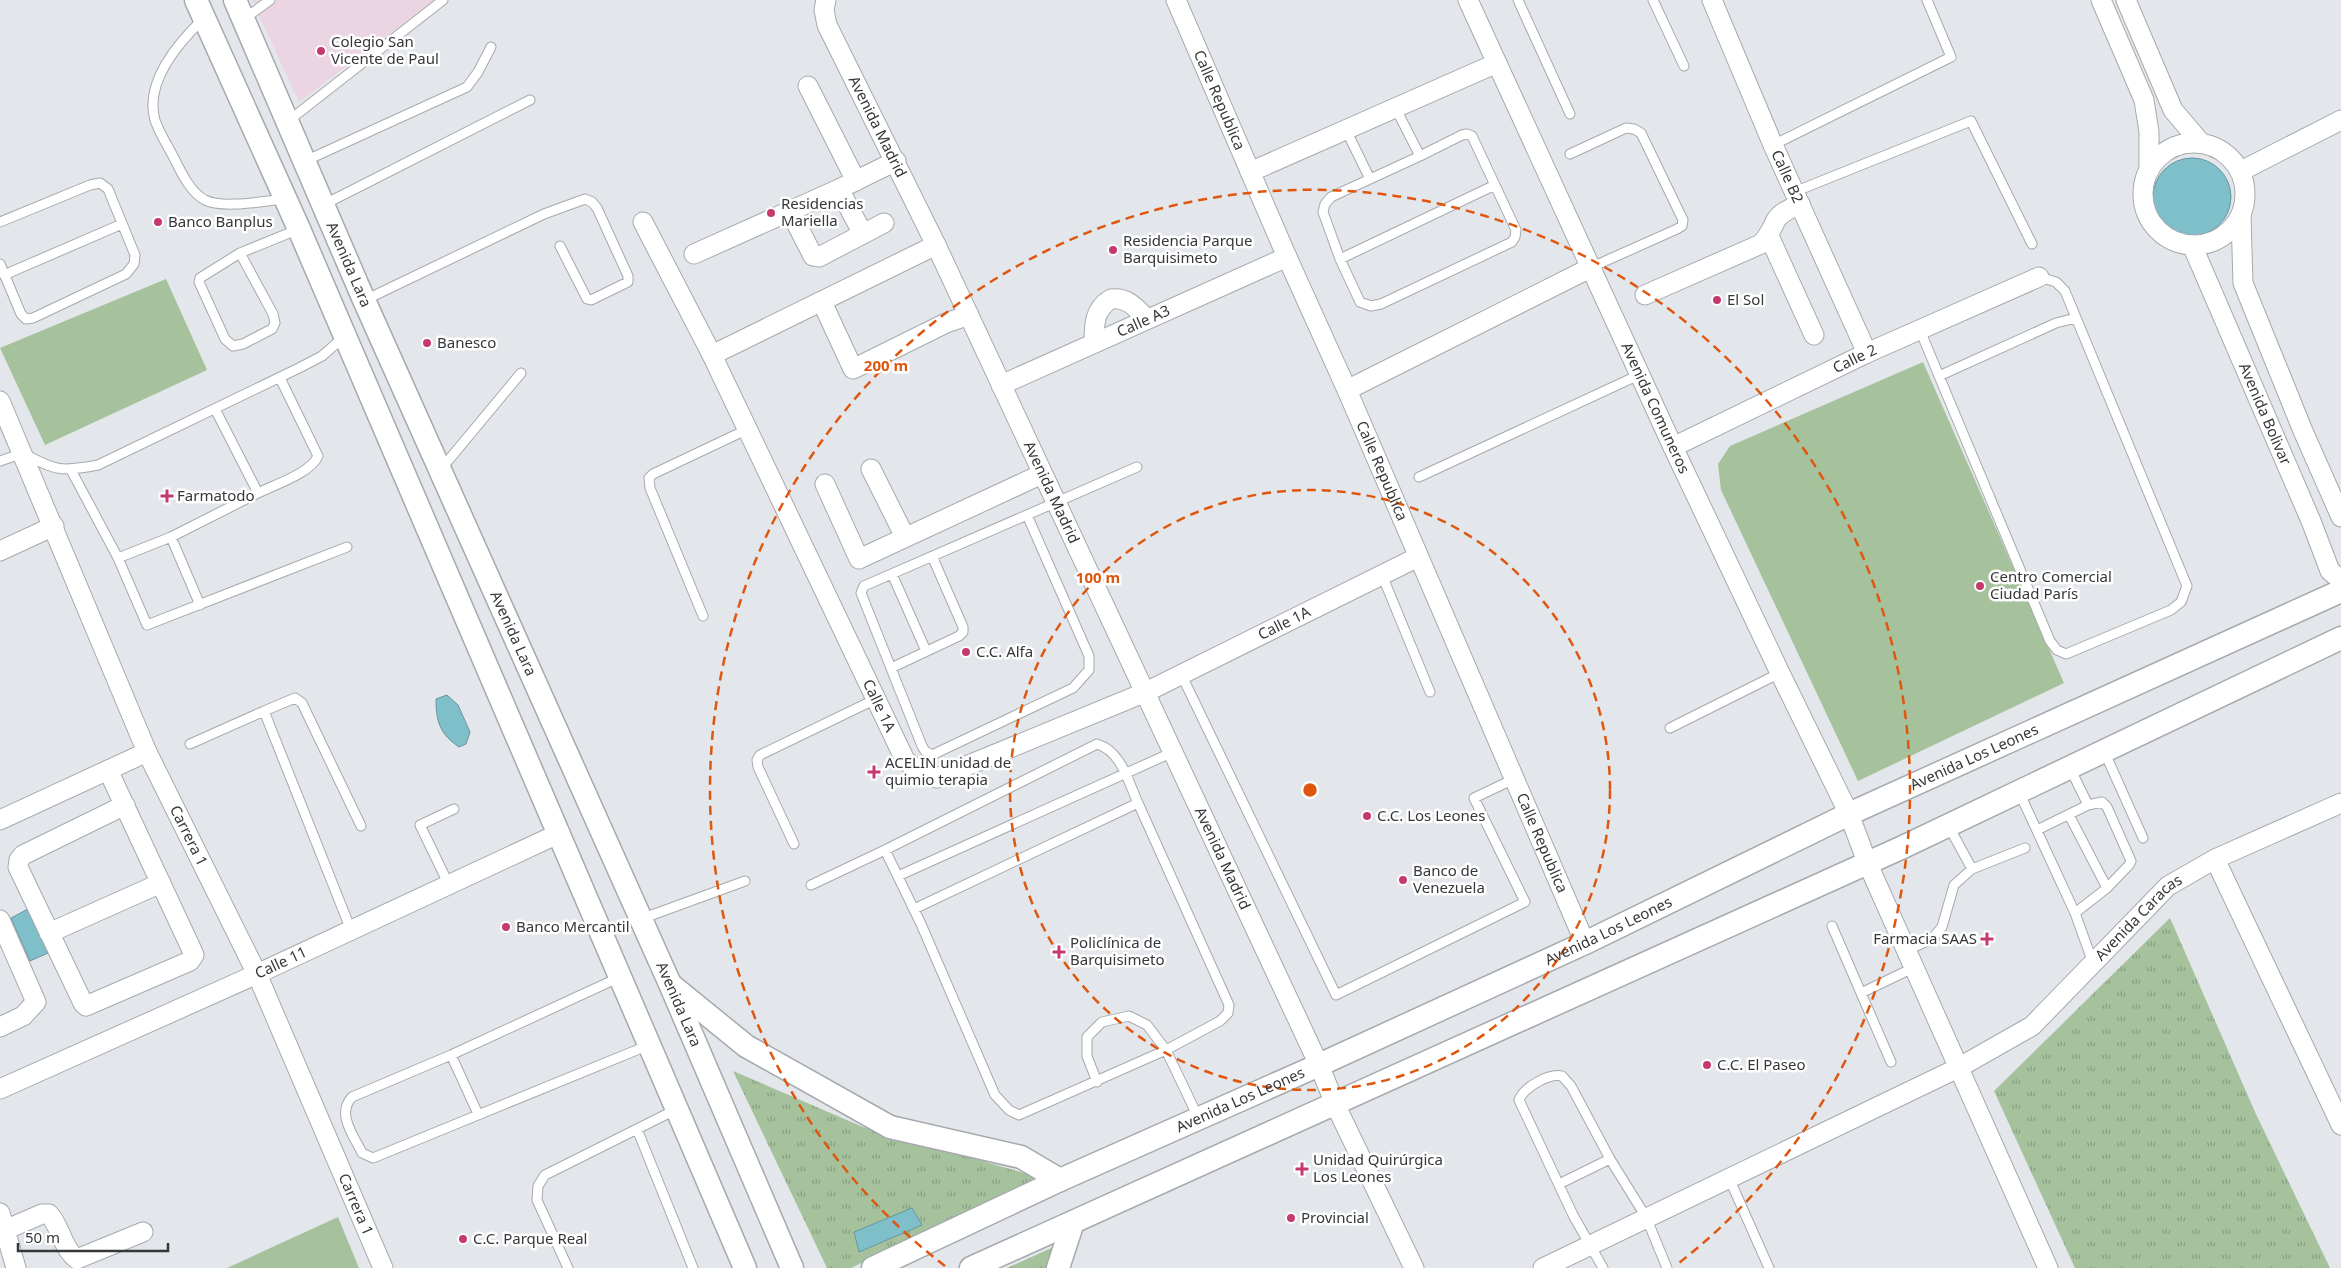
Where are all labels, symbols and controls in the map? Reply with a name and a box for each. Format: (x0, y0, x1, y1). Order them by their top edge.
place label: Colegio San Vicente de Paul (331, 31, 439, 68)
marker: Colegio San Vicente de Paul (315, 45, 327, 57)
street label: Calle Republica (1190, 47, 1251, 153)
street label: Avenida Madrid (845, 72, 912, 180)
street label: Calle B2 (1767, 146, 1809, 206)
place label: Residencias Mariella (781, 193, 863, 230)
marker: Residencias Mariella (765, 207, 777, 219)
place label: Banco Banplus (168, 211, 273, 231)
marker: Banco Banplus (152, 216, 164, 228)
street label: Avenida Lara (323, 218, 377, 310)
place label: Residencia Parque Barquisimeto (1123, 230, 1253, 267)
marker: Residencia Parque Barquisimeto (1107, 244, 1119, 256)
place label: El Sol (1727, 289, 1764, 309)
marker: El Sol (1711, 294, 1723, 306)
street label: Calle A3 (1113, 300, 1173, 341)
place label: Banesco (437, 332, 496, 352)
marker: Banesco (421, 337, 433, 349)
street label: Avenida Comuneros (1617, 339, 1695, 476)
street label: Calle 2 (1829, 339, 1880, 377)
text: 200 m (864, 355, 908, 375)
street label: Avenida Bolivar (2235, 359, 2297, 468)
street label: Calle Republica (1352, 417, 1413, 524)
street label: Avenida Madrid (1020, 437, 1085, 546)
place label: Farmatodo (177, 485, 255, 505)
marker: Farmatodo (161, 490, 173, 502)
place label: Centro Comercial Ciudad París (1990, 566, 2112, 603)
text: 100 m (1076, 567, 1120, 587)
marker: Centro Comercial Ciudad París (1974, 580, 1986, 592)
street label: Avenida Lara (486, 588, 542, 679)
street label: Calle 1A (1254, 601, 1314, 644)
place label: C.C. Alfa (976, 641, 1033, 661)
marker: C.C. Alfa (960, 646, 972, 658)
street label: Calle 1A (859, 676, 901, 735)
street label: Avenida Los Leones (1906, 719, 2041, 794)
place label: ACELIN unidad de quimio terapia (885, 752, 1011, 789)
marker: ACELIN unidad de quimio terapia (867, 765, 881, 779)
centre of rings (1301, 781, 1319, 799)
street label: Calle Republica (1513, 789, 1573, 896)
street label: Carrera 1 (166, 802, 213, 869)
street label: Avenida Madrid (1191, 803, 1256, 912)
place label: C.C. Los Leones (1377, 805, 1485, 825)
marker: C.C. Los Leones (1361, 810, 1373, 822)
place label: Banco de Venezuela (1413, 860, 1485, 897)
street label: Avenida Caracas (2090, 869, 2185, 964)
marker: Banco de Venezuela (1397, 874, 1409, 886)
street label: Avenida Los Leones (1541, 891, 1675, 969)
place label: Banco Mercantil (516, 916, 630, 936)
marker: Banco Mercantil (500, 921, 512, 933)
place label: Farmacia SAAS (1873, 928, 1977, 948)
place label: Policlínica de Barquisimeto (1070, 932, 1164, 969)
marker: Farmacia SAAS (1981, 933, 1993, 945)
street label: Calle 11 (251, 941, 310, 983)
marker: Policlínica de Barquisimeto (1052, 945, 1066, 959)
street label: Avenida Lara (652, 958, 707, 1050)
place label: C.C. El Paseo (1717, 1054, 1805, 1074)
marker: C.C. El Paseo (1701, 1059, 1713, 1071)
street label: Avenida Los Leones (1172, 1062, 1307, 1136)
place label: Unidad Quirúrgica Los Leones (1313, 1149, 1443, 1186)
marker: Unidad Quirúrgica Los Leones (1295, 1162, 1309, 1176)
street label: Carrera 1 (335, 1170, 379, 1238)
place label: Provincial (1301, 1207, 1369, 1227)
marker: Provincial (1285, 1212, 1297, 1224)
scale bar (18, 1220, 168, 1252)
text: 50 m (25, 1227, 60, 1247)
place label: C.C. Parque Real (473, 1228, 587, 1248)
marker: C.C. Parque Real (457, 1233, 469, 1245)

